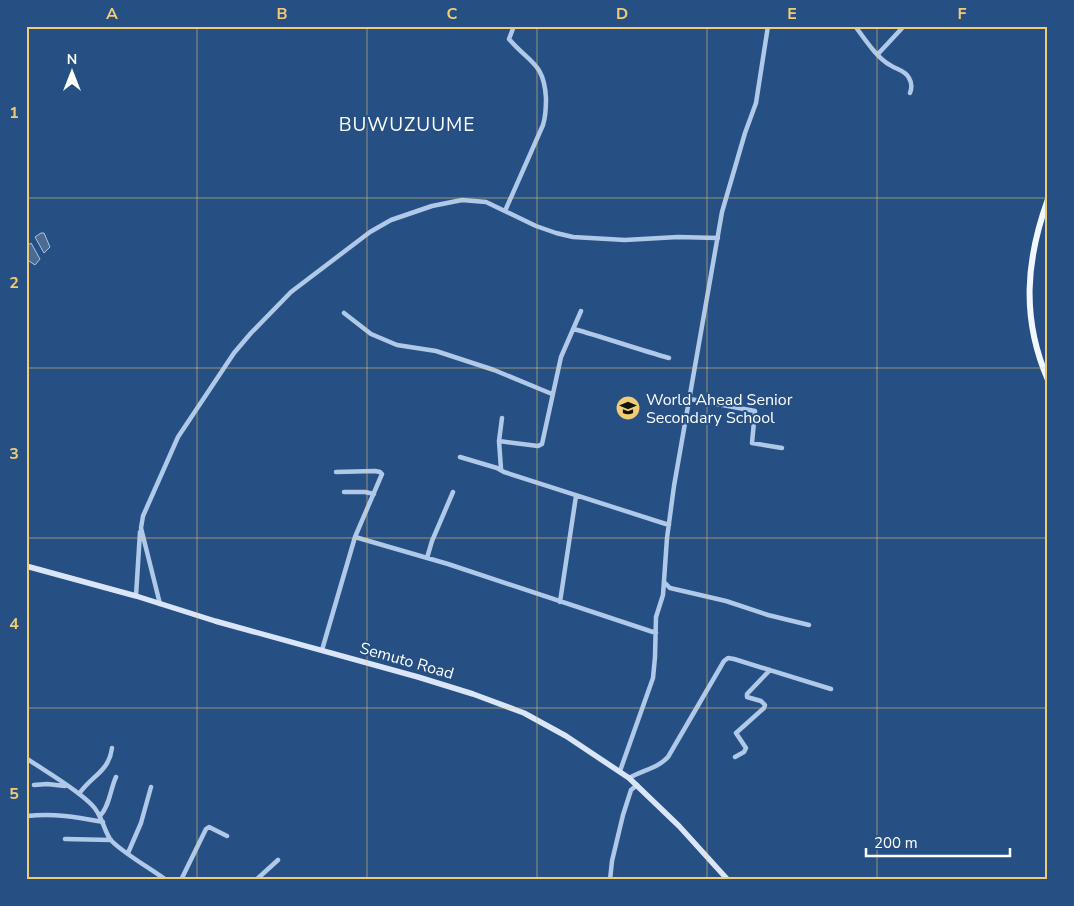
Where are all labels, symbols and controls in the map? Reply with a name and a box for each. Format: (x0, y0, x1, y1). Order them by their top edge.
text: A (106, 3, 118, 25)
text: B (276, 3, 288, 25)
text: C (447, 3, 458, 25)
text: D (616, 3, 628, 25)
text: E (787, 3, 797, 25)
text: F (958, 3, 967, 25)
north arrow (48, 48, 98, 98)
text: N (67, 50, 77, 69)
text: 1 (9, 102, 19, 124)
district label: BUWUZUUME (339, 112, 475, 138)
text: 2 (9, 272, 19, 294)
place label: World Ahead Senior Secondary School (646, 389, 793, 429)
school or university icon: World Ahead Senior Secondary School (615, 395, 641, 421)
text: 3 (9, 443, 19, 465)
text: 4 (9, 613, 19, 635)
street label: Semuto Road (357, 637, 456, 685)
text: 5 (9, 783, 19, 805)
scale bar (866, 826, 1010, 858)
text: 200 m (874, 833, 918, 853)

